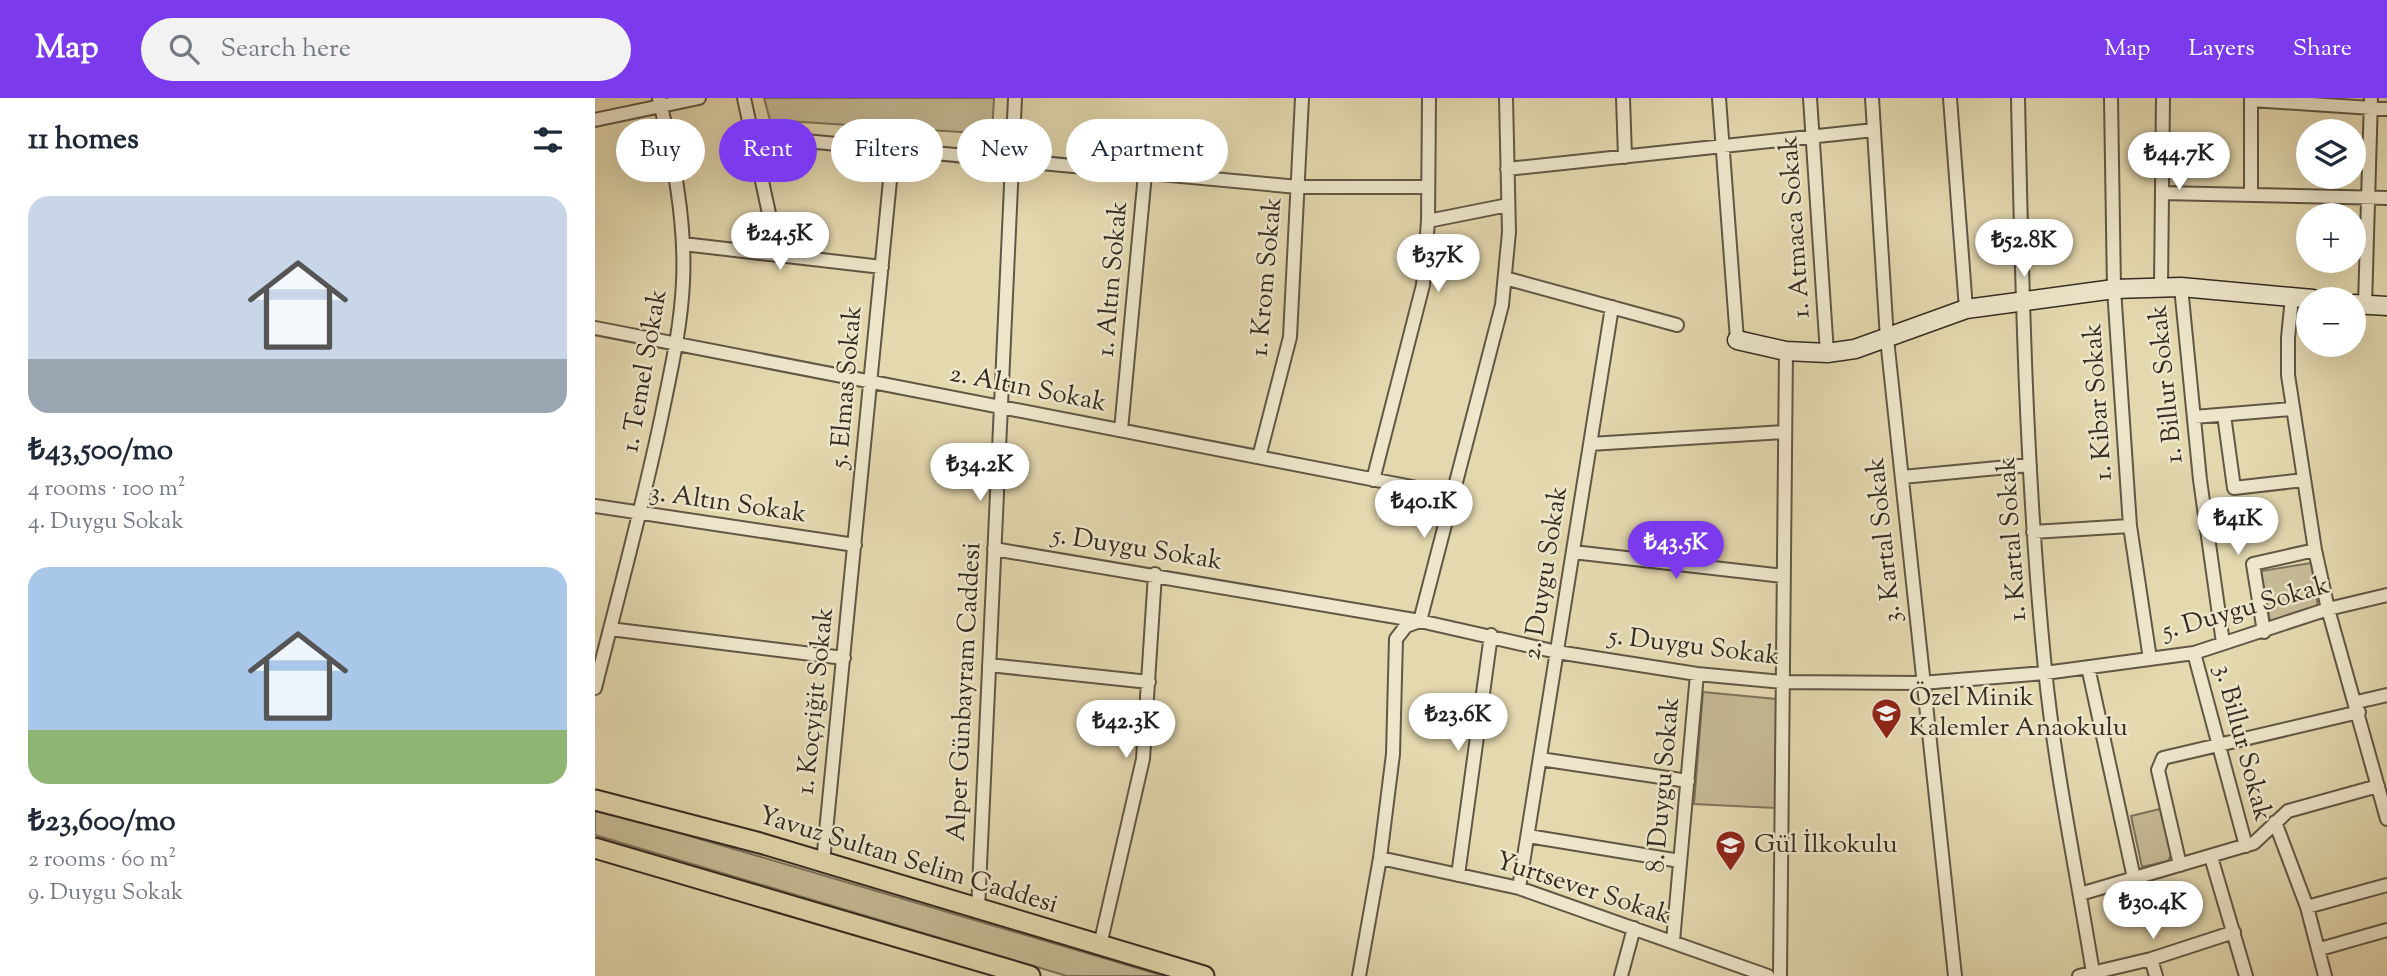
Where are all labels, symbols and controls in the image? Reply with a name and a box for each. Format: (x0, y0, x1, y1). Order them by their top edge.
search box (141, 18, 631, 81)
text: Map (35, 25, 99, 73)
icon: search (165, 30, 203, 68)
text: Search here (221, 31, 351, 68)
text: Map (2104, 32, 2150, 66)
text: Layers (2188, 32, 2255, 66)
text: Share (2293, 32, 2352, 66)
text: 11 homes (28, 119, 139, 162)
chip: Buy (616, 119, 705, 182)
chip: Rent (719, 119, 817, 182)
chip: Filters (831, 119, 943, 182)
chip: New (957, 119, 1052, 182)
chip: Apartment (1066, 119, 1228, 182)
map controls (2296, 119, 2366, 357)
button: layers (2296, 119, 2366, 189)
icon: filters (529, 121, 567, 159)
pin: ₺44.7K (2122, 132, 2236, 192)
street label: 1. Atmaca Sokak (1771, 134, 1821, 320)
text: ₺44.7K (2144, 138, 2214, 171)
street label: 1. Krom Sokak (1242, 196, 1292, 358)
street label: 1. Altın Sokak (1088, 200, 1138, 358)
button: + (2296, 203, 2366, 273)
pin: ₺24.5K (723, 212, 837, 272)
text: ₺24.5K (747, 218, 813, 251)
pin: ₺52.8K (1967, 220, 2081, 279)
text: ₺52.8K (1991, 225, 2057, 258)
pin: ₺37K (1397, 234, 1479, 294)
text: ₺37K (1413, 240, 1463, 273)
icon: home (235, 242, 361, 368)
street label: 1. Temel Sokak (612, 287, 678, 455)
button: − (2296, 287, 2366, 357)
street label: 1. Billur Sokak (2140, 303, 2194, 465)
street label: 5. Elmas Sokak (821, 304, 873, 472)
street label: 1. Kibar Sokak (2075, 322, 2123, 482)
street label: 2. Altın Sokak (946, 356, 1110, 422)
text: ₺43,500/mo (28, 430, 173, 473)
pin: ₺34.2K (923, 444, 1037, 503)
text: ₺34.2K (946, 449, 1014, 482)
street label: 3. Kartal Sokak (1858, 455, 1912, 625)
street label: 1. Kartal Sokak (1989, 456, 2037, 622)
text: 4 rooms · 100 m² (28, 473, 186, 506)
street label: 3. Altın Sokak (647, 475, 809, 533)
pin: ₺40.1K (1367, 480, 1481, 540)
street label: 2. Duygu Sokak (1514, 483, 1578, 663)
text: ₺40.1K (1391, 486, 1457, 519)
pin: ₺41K (2197, 498, 2279, 557)
text: ₺41K (2213, 503, 2263, 536)
text: 4. Duygu Sokak (28, 506, 184, 539)
street label: 5. Duygu Sokak (1047, 517, 1225, 581)
pin: ₺43.5K (1619, 522, 1733, 581)
text: ₺43.5K (1644, 527, 1708, 560)
street label: Alper Günbayram Caddesi (939, 541, 991, 843)
street label: 5. Duygu Sokak (2156, 567, 2334, 651)
street label: 1. Koçyiğit Sokak (788, 605, 844, 797)
icon: home (235, 613, 361, 739)
street label: 5. Duygu Sokak (1604, 618, 1782, 676)
street label: 3. Billur Sokak (2203, 661, 2281, 825)
place label: Özel Minik Kalemler Anaokulu (1909, 680, 2128, 747)
pin: ₺23.6K (1401, 694, 1515, 753)
street label: 8. Duygu Sokak (1638, 696, 1690, 874)
school or university icon: Özel Minik Kalemler Anaokulu (1869, 696, 1903, 740)
text: ₺23.6K (1425, 699, 1491, 732)
pin: ₺42.3K (1069, 700, 1183, 760)
text: ₺42.3K (1092, 706, 1160, 739)
street label: Yavuz Sultan Selim Caddesi (754, 798, 1062, 924)
text: ₺23,600/mo (28, 801, 176, 844)
place label: Gül İlkokulu (1754, 827, 1897, 864)
school or university icon: Gül İlkokulu (1714, 828, 1748, 872)
street label: Yurtsever Sokak (1491, 843, 1675, 935)
text: 2 rooms · 60 m² (28, 844, 176, 877)
text: 9. Duygu Sokak (28, 877, 184, 910)
pin: ₺30.4K (2096, 882, 2210, 941)
text: ₺30.4K (2119, 887, 2187, 920)

